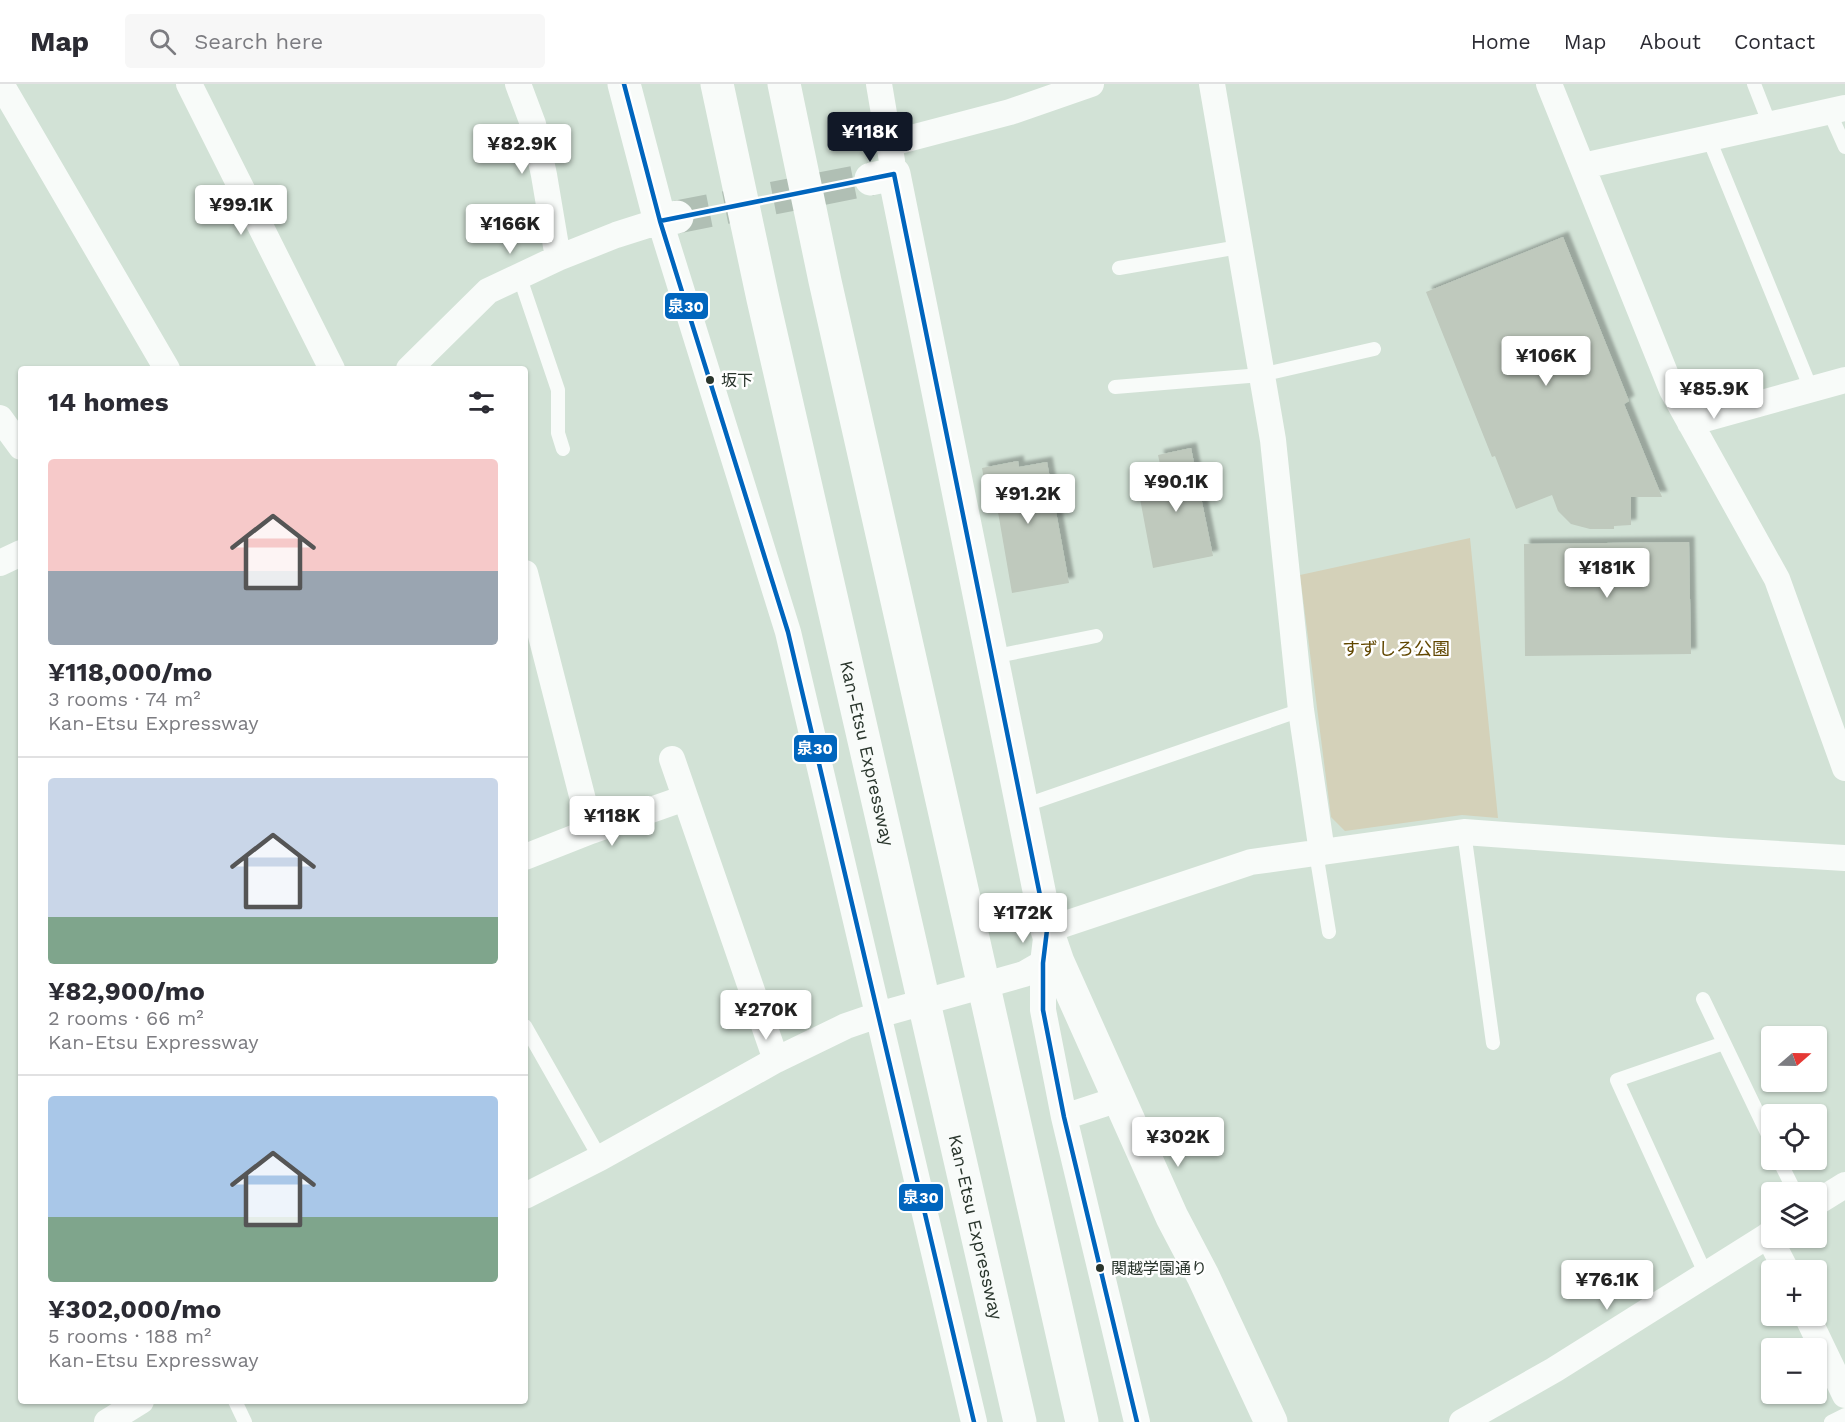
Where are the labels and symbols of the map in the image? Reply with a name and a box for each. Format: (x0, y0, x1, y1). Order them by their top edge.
pin: ¥118K (828, 112, 912, 163)
pin: ¥82.9K (473, 124, 571, 175)
pin: ¥99.1K (192, 185, 290, 236)
pin: ¥166K (468, 204, 552, 255)
line badge: 泉30 (664, 292, 709, 320)
text: 泉30 (668, 297, 704, 316)
pin: ¥106K (1504, 336, 1588, 387)
pin: ¥85.9K (1665, 369, 1763, 420)
place label: 坂下 (721, 371, 753, 390)
marker: 坂下 (704, 374, 716, 386)
pin: ¥90.1K (1127, 462, 1225, 513)
pin: ¥91.2K (979, 474, 1077, 525)
pin: ¥181K (1565, 548, 1649, 599)
park label: すずしろ公園 (1342, 638, 1450, 659)
street label: Kan-Etsu Expressway (836, 658, 899, 849)
line badge: 泉30 (793, 734, 838, 763)
text: 泉30 (797, 739, 833, 758)
pin: ¥118K (570, 796, 654, 847)
pin: ¥172K (981, 893, 1065, 944)
pin: ¥270K (724, 990, 808, 1041)
north arrow (1761, 1026, 1827, 1092)
pin: ¥302K (1136, 1117, 1220, 1168)
street label: Kan-Etsu Expressway (945, 1132, 1007, 1322)
line badge: 泉30 (898, 1183, 944, 1212)
text: 泉30 (903, 1188, 939, 1207)
place label: 関越学園通り (1111, 1259, 1207, 1278)
pin: ¥76.1K (1558, 1260, 1656, 1311)
marker: 関越学園通り (1094, 1262, 1106, 1274)

